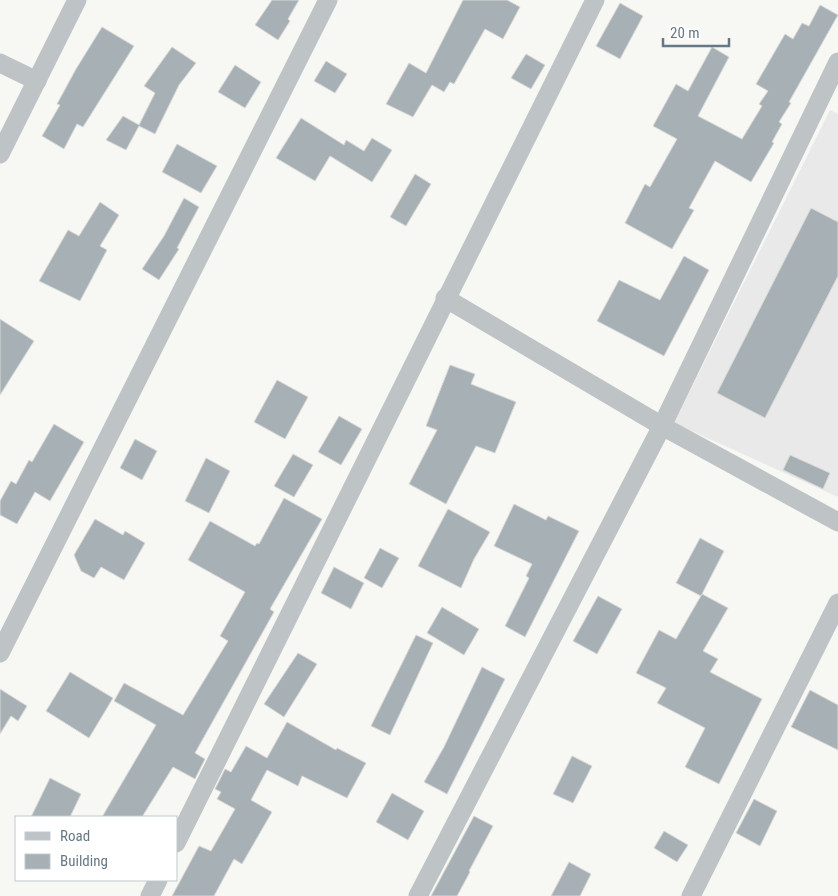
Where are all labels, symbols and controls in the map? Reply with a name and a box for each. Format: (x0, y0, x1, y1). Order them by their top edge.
scale bar (663, 15, 729, 47)
text: 20 m (670, 24, 700, 42)
legend (15, 816, 178, 881)
text: Road (60, 827, 90, 845)
text: Building (60, 852, 108, 870)

